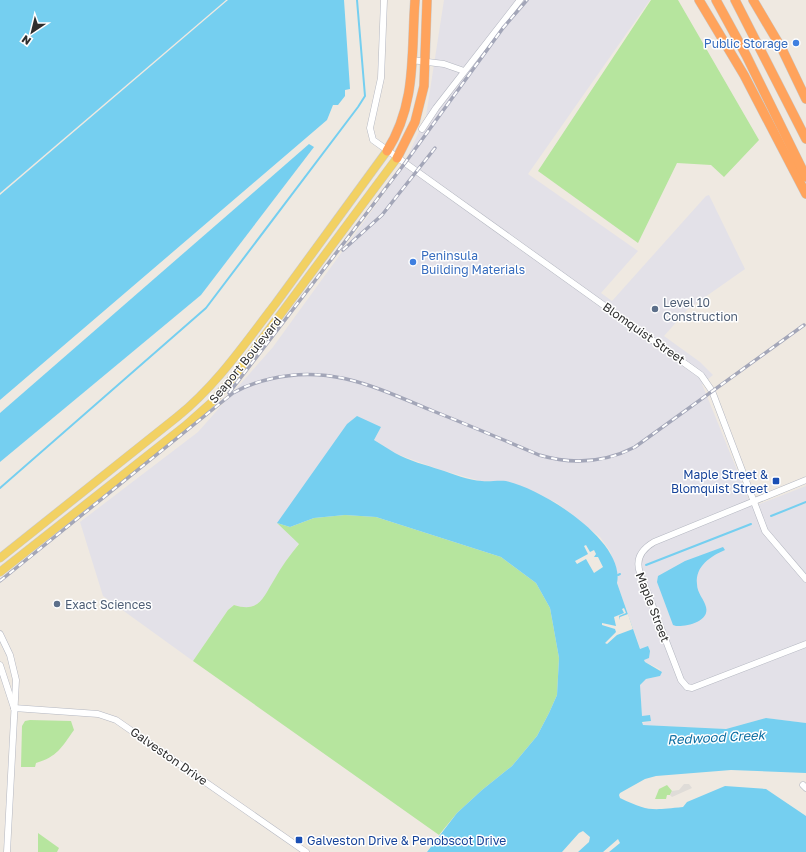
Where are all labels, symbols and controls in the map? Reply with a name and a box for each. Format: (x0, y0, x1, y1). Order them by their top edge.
north arrow (12, 12, 52, 52)
text: N (19, 33, 33, 48)
place label: Public Storage (704, 36, 788, 51)
marker: Public Storage (791, 38, 801, 48)
place label: Peninsula Building Materials (421, 248, 525, 277)
marker: Peninsula Building Materials (408, 257, 418, 267)
place label: Level 10 Construction (663, 295, 738, 324)
street label: Blomquist Street (600, 299, 688, 367)
marker: Level 10 Construction (650, 304, 660, 314)
street label: Seaport Boulevard (206, 314, 284, 406)
place label: Maple Street & Blomquist Street (671, 467, 768, 496)
marker: Maple Street & Blomquist Street (771, 476, 781, 486)
street label: Maple Street (633, 570, 673, 644)
place label: Exact Sciences (65, 597, 152, 612)
marker: Exact Sciences (52, 599, 62, 609)
street label: Galveston Drive (128, 724, 211, 788)
water label: Redwood Creek (667, 726, 767, 748)
place label: Galveston Drive & Penobscot Drive (307, 833, 506, 848)
marker: Galveston Drive & Penobscot Drive (294, 835, 304, 845)

